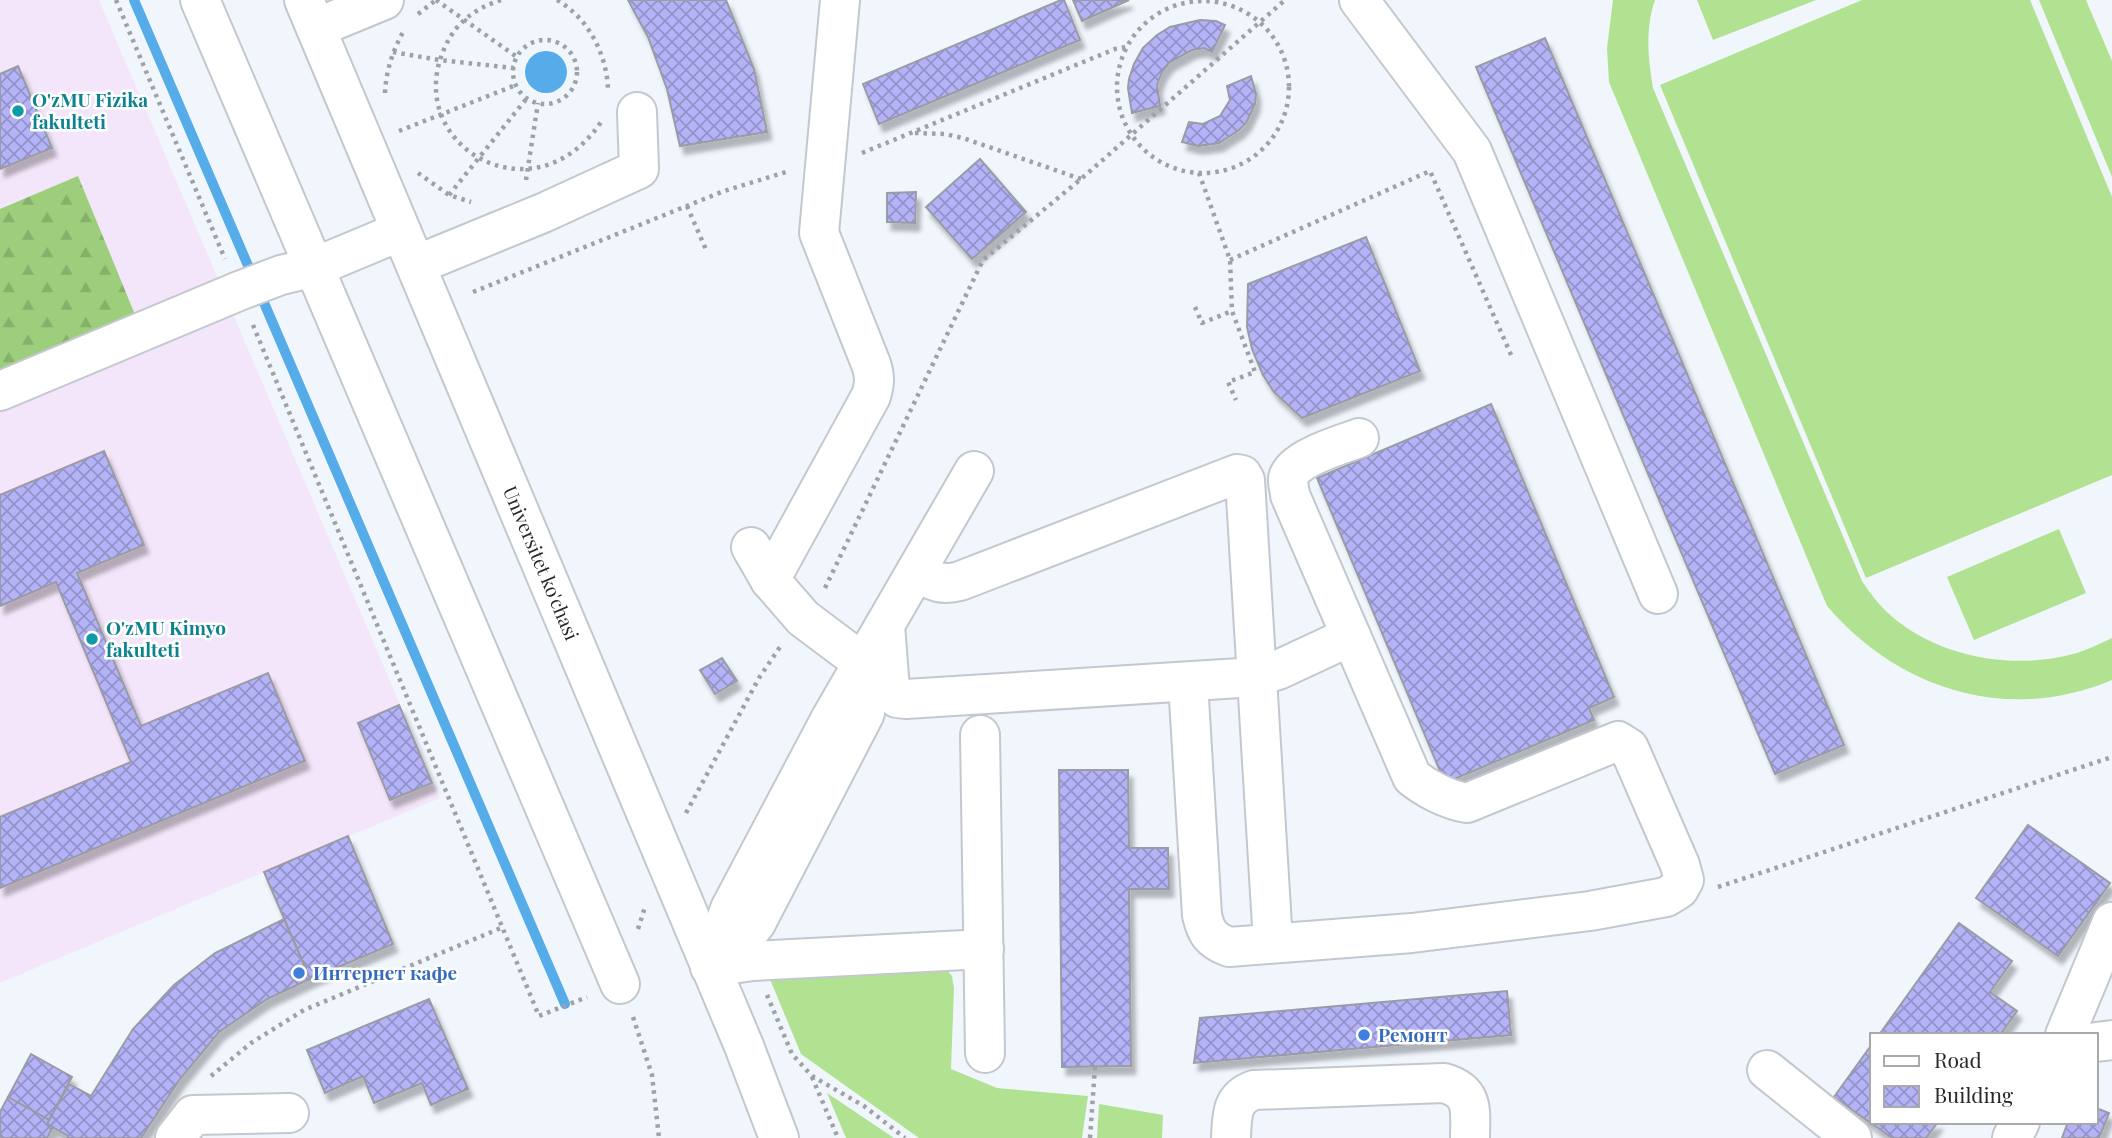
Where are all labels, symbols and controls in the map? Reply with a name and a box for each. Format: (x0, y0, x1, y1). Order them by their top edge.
place label: O'zMU Fizika fakulteti (32, 86, 148, 134)
marker: O'zMU Fizika fakulteti (10, 103, 26, 119)
street label: Universitet ko'chasi (498, 482, 586, 644)
place label: O'zMU Kimyo fakulteti (106, 614, 226, 662)
marker: O'zMU Kimyo fakulteti (84, 631, 100, 647)
place label: Интернет кафе (313, 959, 457, 985)
marker: Интернет кафе (291, 965, 307, 981)
place label: Ремонт (1378, 1021, 1448, 1047)
marker: Ремонт (1356, 1027, 1372, 1043)
legend (1870, 1033, 2098, 1124)
text: Road (1934, 1045, 1982, 1073)
text: Building (1934, 1080, 2013, 1108)

